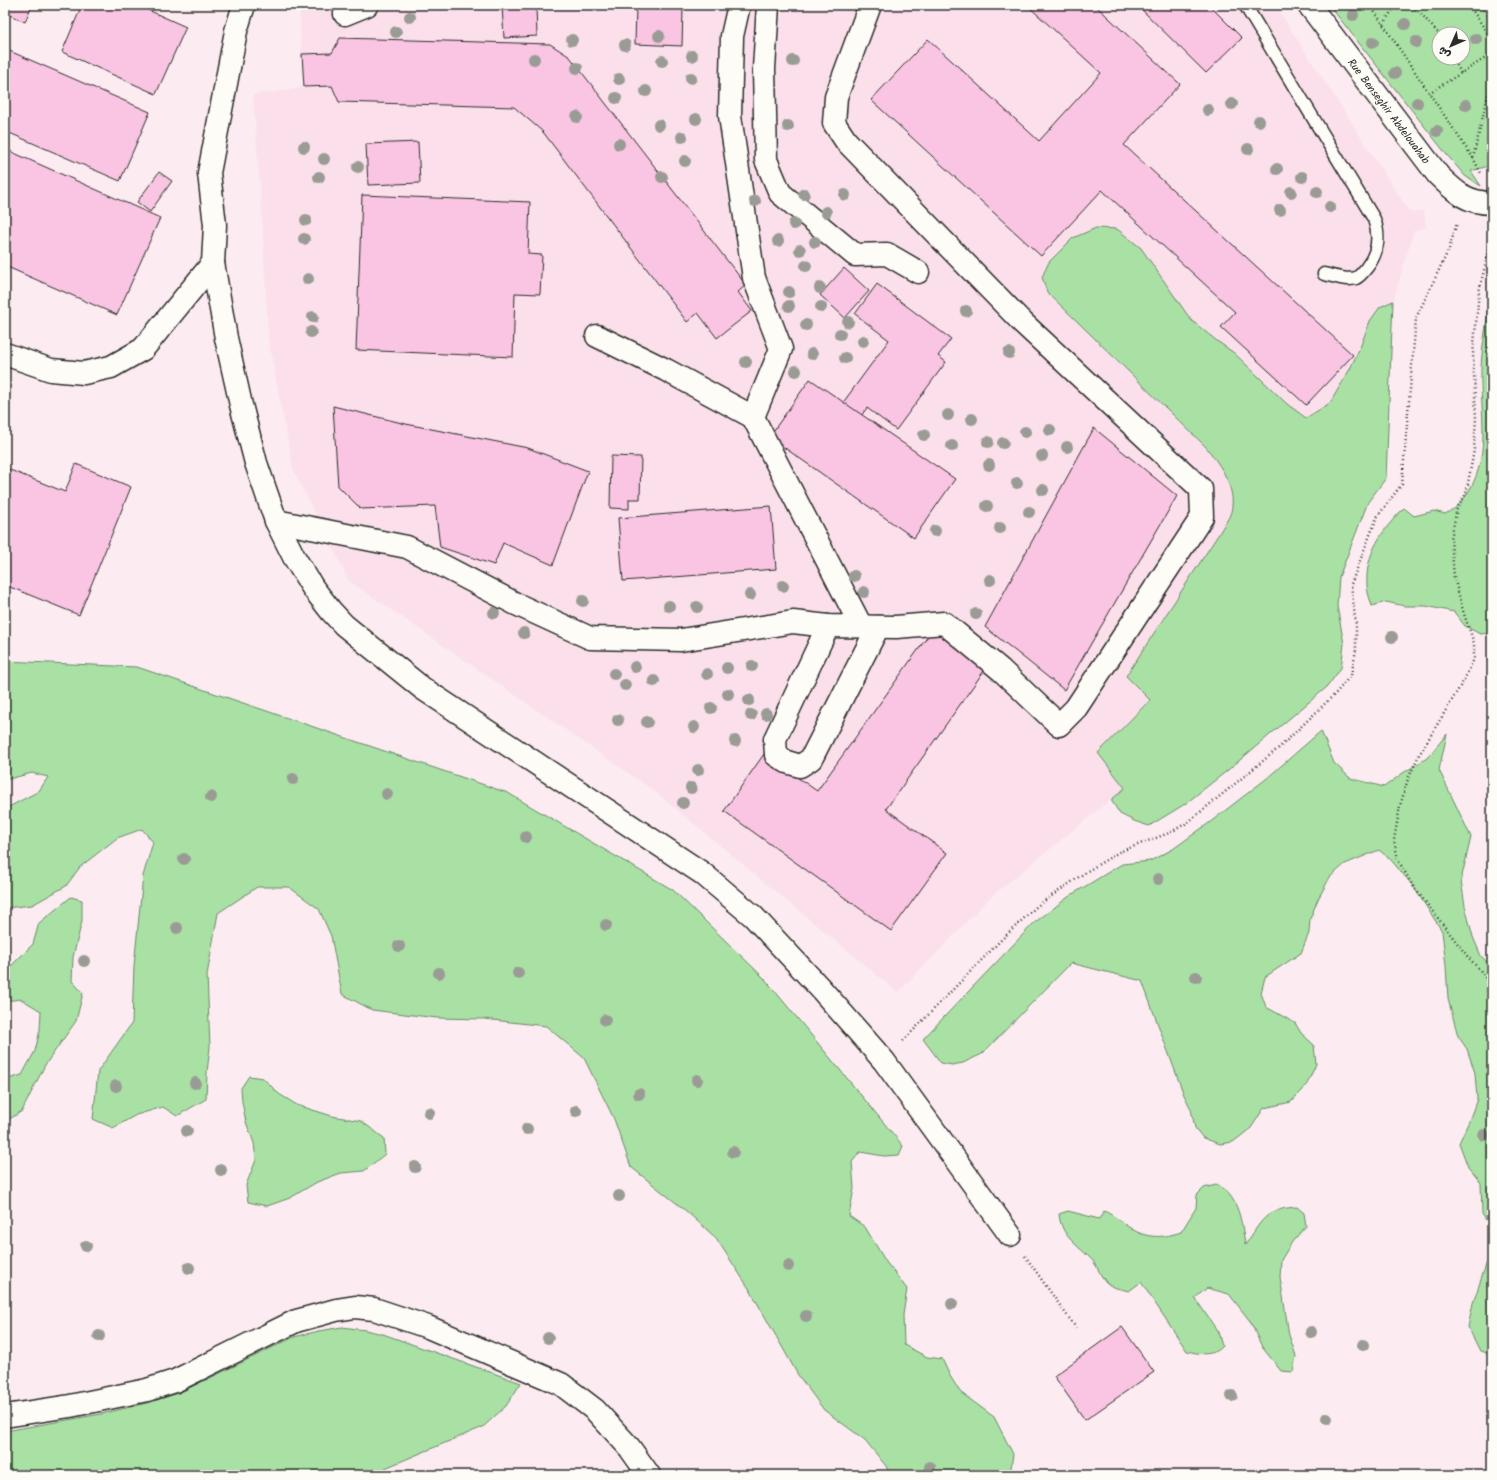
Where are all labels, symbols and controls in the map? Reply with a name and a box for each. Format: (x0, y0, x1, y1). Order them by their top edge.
north arrow (1431, 26, 1471, 66)
text: ش (1434, 42, 1455, 63)
street label: Rue Benseghir Abdelouahab (1342, 55, 1434, 168)

